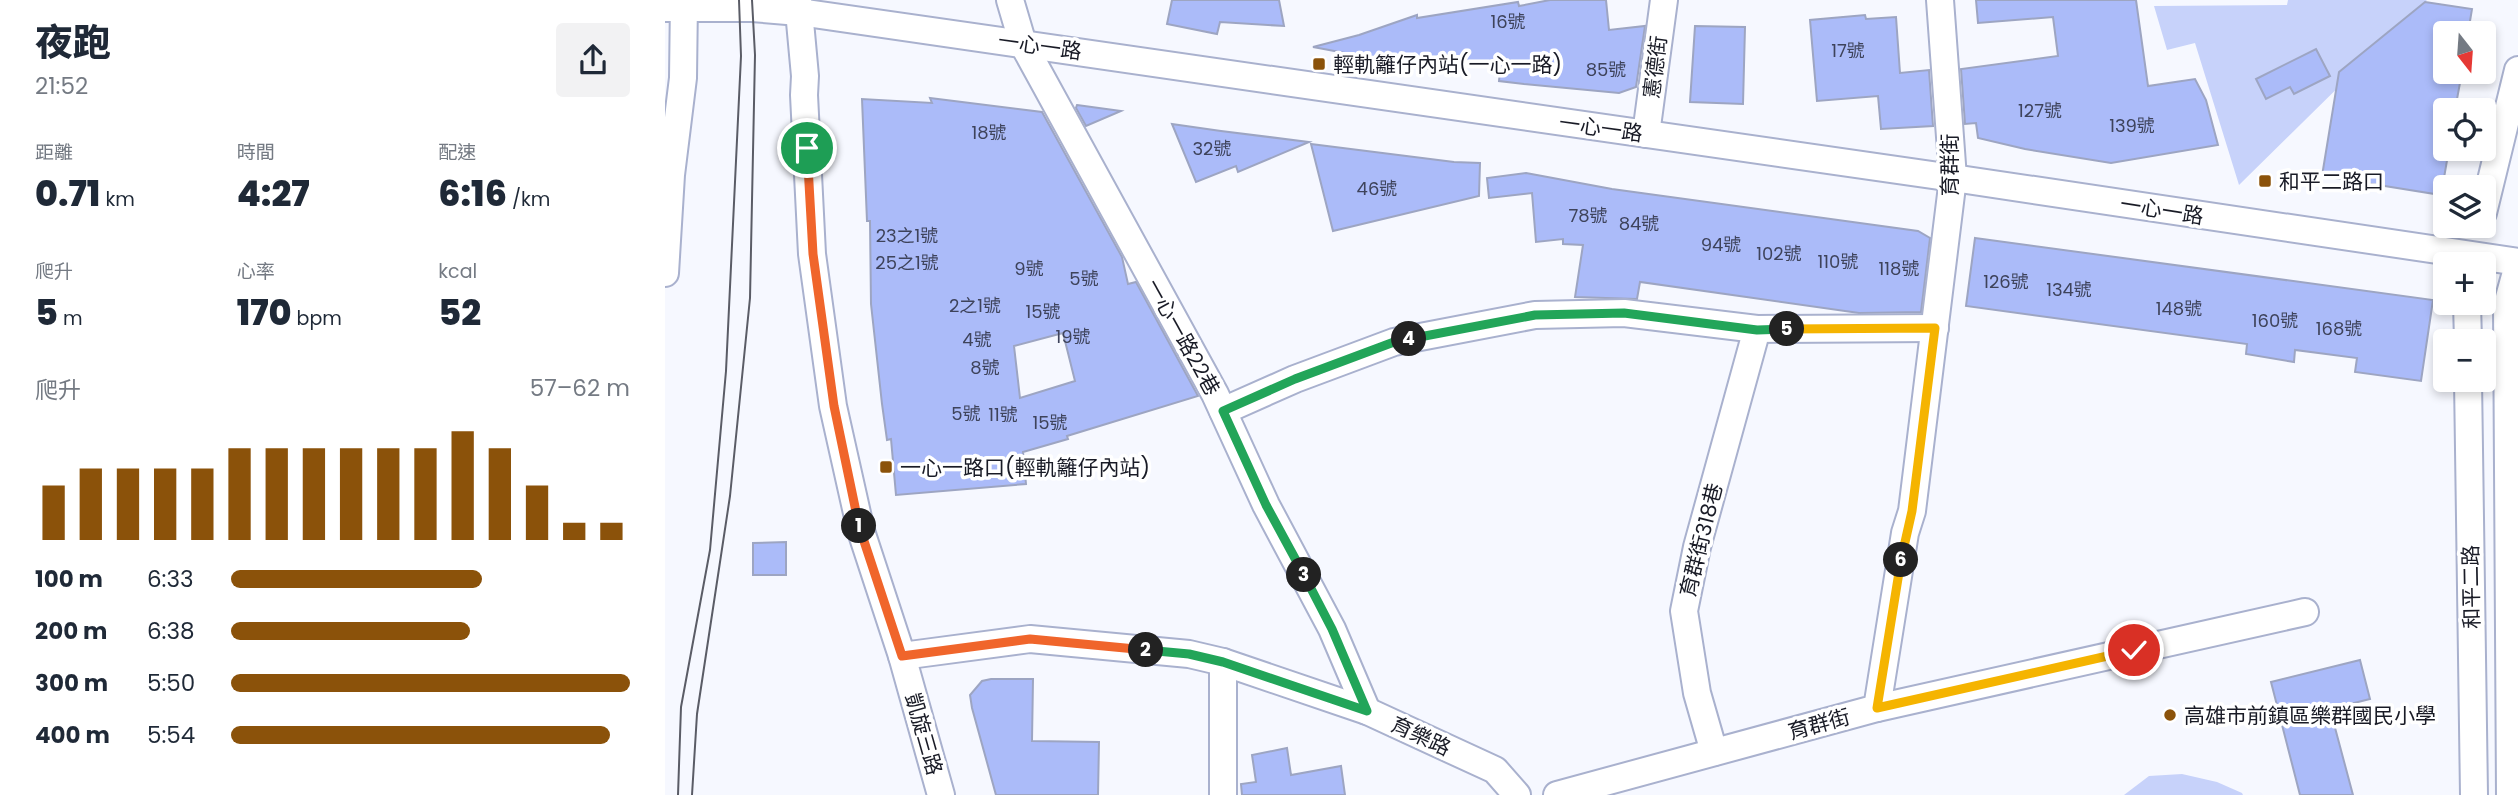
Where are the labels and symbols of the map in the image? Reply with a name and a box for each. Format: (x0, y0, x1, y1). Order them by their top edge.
house number: 16號 (1490, 9, 1526, 34)
north arrow (2433, 21, 2495, 84)
street label: 一心一路 (996, 26, 1084, 66)
street label: 憲德街 (1637, 34, 1673, 100)
house number: 17號 (1831, 38, 1865, 63)
place label: 輕軌籬仔內站(一心一路) (1333, 50, 1562, 79)
marker: 輕軌籬仔內站(一心一路) (1311, 56, 1327, 72)
house number: 85號 (1586, 57, 1626, 82)
house number: 127號 (2018, 98, 2062, 123)
street label: 一心一路 (1557, 108, 1645, 148)
house number: 139號 (2109, 113, 2155, 138)
pin (777, 118, 837, 178)
house number: 18號 (971, 120, 1007, 145)
street label: 育群街 (1935, 134, 1964, 197)
house number: 32號 (1193, 136, 1231, 161)
place label: 和平二路口 (2279, 167, 2384, 196)
marker: 和平二路口 (2257, 173, 2273, 189)
house number: 46號 (1357, 176, 1397, 201)
street label: 一心一路 (2118, 189, 2206, 231)
house number: 78號 (1568, 203, 1608, 228)
house number: 84號 (1619, 211, 1659, 236)
house number: 23之1號 (876, 223, 938, 248)
house number: 94號 (1701, 232, 1741, 257)
house number: 102號 (1756, 241, 1802, 266)
house number: 110號 (1818, 249, 1858, 274)
house number: 25之1號 (875, 250, 939, 275)
house number: 9號 (1014, 256, 1044, 281)
house number: 118號 (1879, 256, 1919, 281)
house number: 5號 (1069, 266, 1099, 291)
house number: 126號 (1983, 269, 2029, 294)
street label: 一心一路22巷 (1139, 273, 1227, 401)
house number: 134號 (2046, 277, 2092, 302)
house number: 2之1號 (949, 293, 1001, 318)
house number: 148號 (2156, 296, 2202, 321)
house number: 15號 (1025, 299, 1061, 324)
house number: 160號 (2252, 308, 2298, 333)
pin: 5 (1769, 312, 1805, 346)
house number: 168號 (2316, 316, 2362, 341)
pin: 4 (1391, 322, 1427, 356)
house number: 19號 (1055, 324, 1091, 349)
house number: 4號 (962, 327, 992, 352)
house number: 8號 (970, 355, 1000, 380)
house number: 5號 (951, 401, 981, 426)
house number: 11號 (988, 402, 1018, 427)
house number: 15號 (1032, 410, 1068, 435)
place label: 一心一路口(輕軌籬仔內站) (900, 453, 1150, 482)
marker: 一心一路口(輕軌籬仔內站) (878, 459, 894, 475)
street label: 育群街318巷 (1673, 480, 1729, 600)
pin: 1 (841, 508, 877, 544)
pin: 6 (1883, 542, 1919, 578)
street label: 和平二路 (2456, 545, 2486, 629)
pin: 3 (1287, 558, 1321, 592)
pin (2104, 620, 2164, 680)
pin: 2 (1128, 632, 1163, 668)
street label: 凱旋三路 (898, 690, 950, 778)
place label: 高雄市前鎮區樂群國民小學 (2184, 701, 2436, 730)
street label: 育群街 (1785, 702, 1853, 746)
marker: 高雄市前鎮區樂群國民小學 (2162, 707, 2178, 723)
street label: 育樂路 (1386, 710, 1456, 762)

